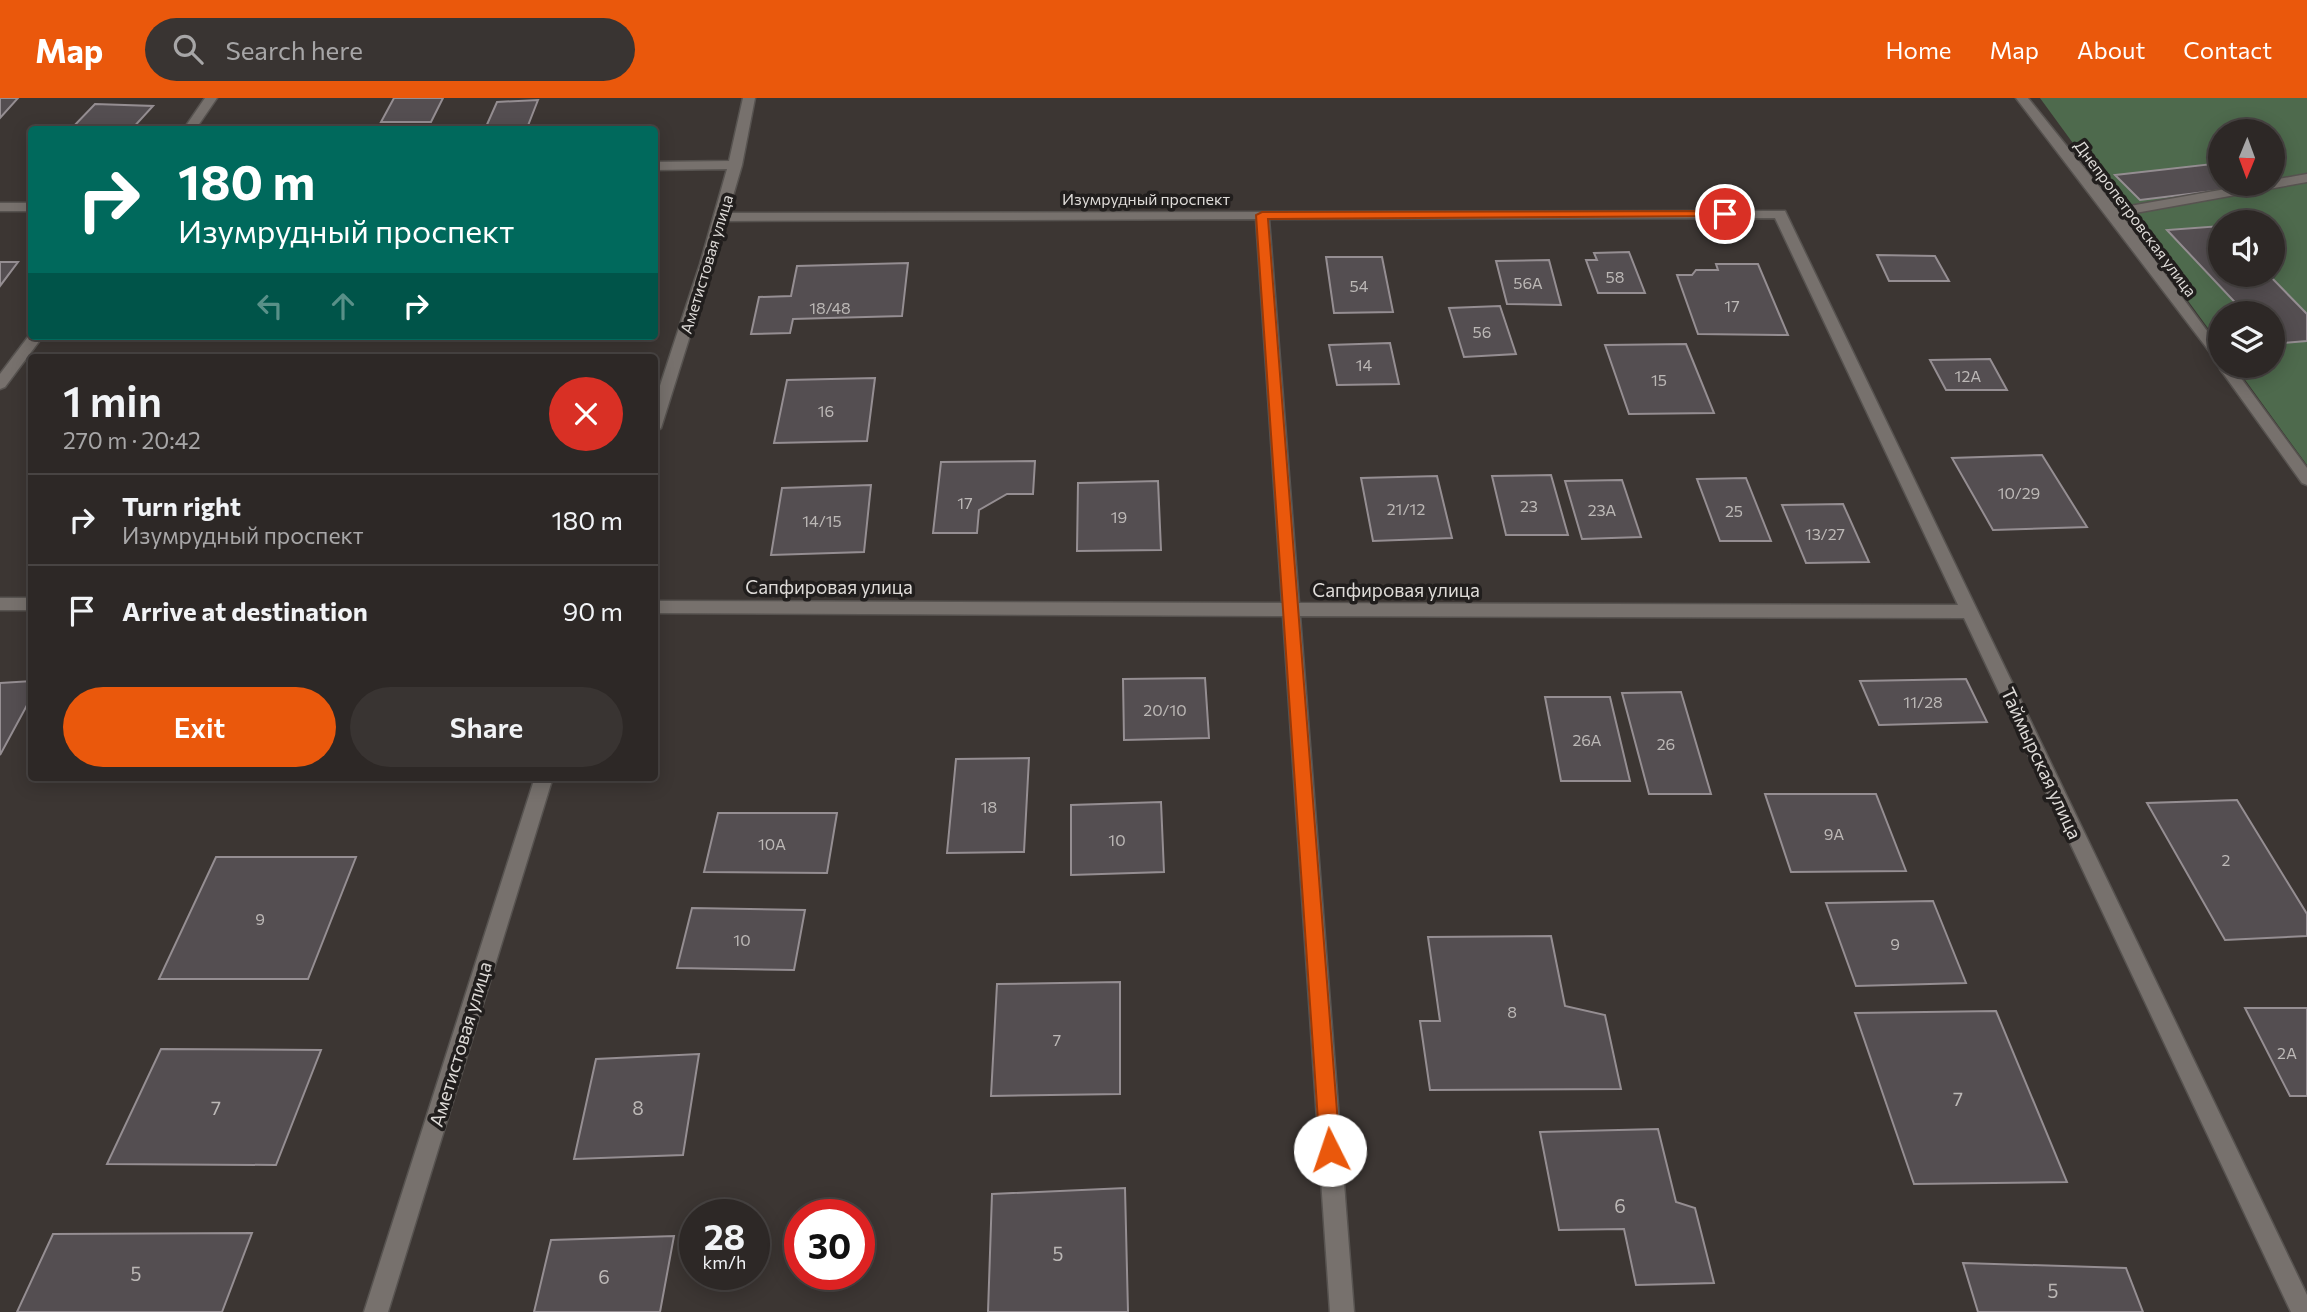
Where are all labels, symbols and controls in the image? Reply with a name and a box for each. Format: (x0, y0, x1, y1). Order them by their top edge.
search box (145, 18, 635, 81)
text: Map (35, 29, 103, 70)
icon: search (169, 30, 207, 68)
text: Search here (225, 34, 363, 65)
text: Home (1886, 35, 1952, 64)
text: Map (1990, 35, 2039, 64)
text: About (2077, 35, 2145, 64)
text: Contact (2183, 35, 2272, 64)
north arrow (2208, 119, 2286, 196)
map controls (2208, 119, 2285, 378)
street label: Днепропетровская улица (2071, 136, 2201, 300)
text: 180 m (178, 150, 315, 210)
icon: right (63, 154, 154, 245)
pin (1695, 184, 1755, 244)
street label: Изумрудный проспект (1062, 189, 1231, 208)
street label: Аметистовая улица (676, 192, 736, 336)
icon: arrive (1706, 195, 1744, 233)
text: Изумрудный проспект (178, 210, 514, 250)
button: sound (2208, 210, 2285, 287)
house number: 58 (1606, 267, 1624, 286)
house number: 56А (1513, 273, 1543, 292)
house number: 54 (1350, 276, 1369, 295)
icon: left (251, 287, 289, 325)
icon: ahead (324, 287, 362, 325)
icon: right (397, 287, 435, 325)
house number: 17 (1724, 296, 1740, 315)
house number: 18/48 (809, 298, 851, 317)
button: layers (2208, 301, 2285, 378)
house number: 56 (1473, 322, 1491, 341)
house number: 14 (1356, 355, 1373, 374)
house number: 12А (1955, 366, 1981, 385)
house number: 15 (1651, 370, 1667, 389)
text: 1 min (63, 374, 162, 426)
button: close (549, 377, 623, 451)
house number: 16 (818, 401, 834, 420)
text: 270 m · 20:42 (63, 426, 201, 454)
house number: 10/29 (1998, 483, 2040, 502)
text: Turn right (122, 490, 241, 521)
house number: 17 (957, 493, 973, 512)
house number: 23 (1520, 496, 1538, 515)
house number: 21/12 (1387, 499, 1425, 518)
house number: 23А (1588, 500, 1616, 519)
icon: right (63, 501, 101, 539)
house number: 25 (1725, 501, 1743, 520)
text: 180 m (551, 504, 623, 535)
house number: 19 (1111, 507, 1127, 526)
house number: 14/15 (802, 511, 842, 530)
text: Изумрудный проспект (122, 521, 364, 549)
house number: 13/27 (1805, 524, 1845, 543)
street label: Сапфировая улица (745, 575, 913, 598)
street label: Сапфировая улица (1312, 578, 1480, 601)
icon: arrive (63, 592, 101, 630)
text: Arrive at destination (122, 595, 368, 626)
text: 90 m (563, 595, 623, 626)
street label: Таймырская улица (1997, 684, 2087, 842)
button: Exit (63, 687, 336, 767)
button: Share (350, 687, 623, 767)
house number: 11/28 (1903, 692, 1943, 711)
house number: 20/10 (1143, 700, 1187, 719)
house number: 26А (1572, 730, 1602, 749)
house number: 26 (1657, 734, 1675, 753)
house number: 18 (981, 797, 997, 816)
house number: 9А (1824, 824, 1844, 843)
house number: 10 (1108, 830, 1126, 849)
house number: 10А (758, 834, 786, 853)
house number: 2 (2222, 850, 2231, 869)
house number: 9 (255, 909, 265, 928)
house number: 10 (733, 930, 751, 949)
house number: 9 (1890, 934, 1900, 953)
street label: Аметистовая улица (424, 959, 496, 1129)
house number: 8 (1507, 1002, 1517, 1021)
house number: 7 (1053, 1030, 1061, 1049)
house number: 2А (2277, 1043, 2297, 1062)
house number: 7 (1953, 1087, 1963, 1110)
house number: 7 (211, 1096, 221, 1119)
house number: 8 (632, 1096, 644, 1119)
position arrow (1293, 1113, 1367, 1187)
house number: 6 (1614, 1194, 1626, 1217)
speed limit sign: 30 (784, 1199, 875, 1290)
text: 28 (704, 1214, 745, 1257)
house number: 5 (1053, 1242, 1063, 1265)
text: km/h (703, 1251, 746, 1273)
house number: 5 (131, 1262, 141, 1285)
house number: 6 (598, 1265, 610, 1288)
house number: 5 (2048, 1279, 2058, 1302)

